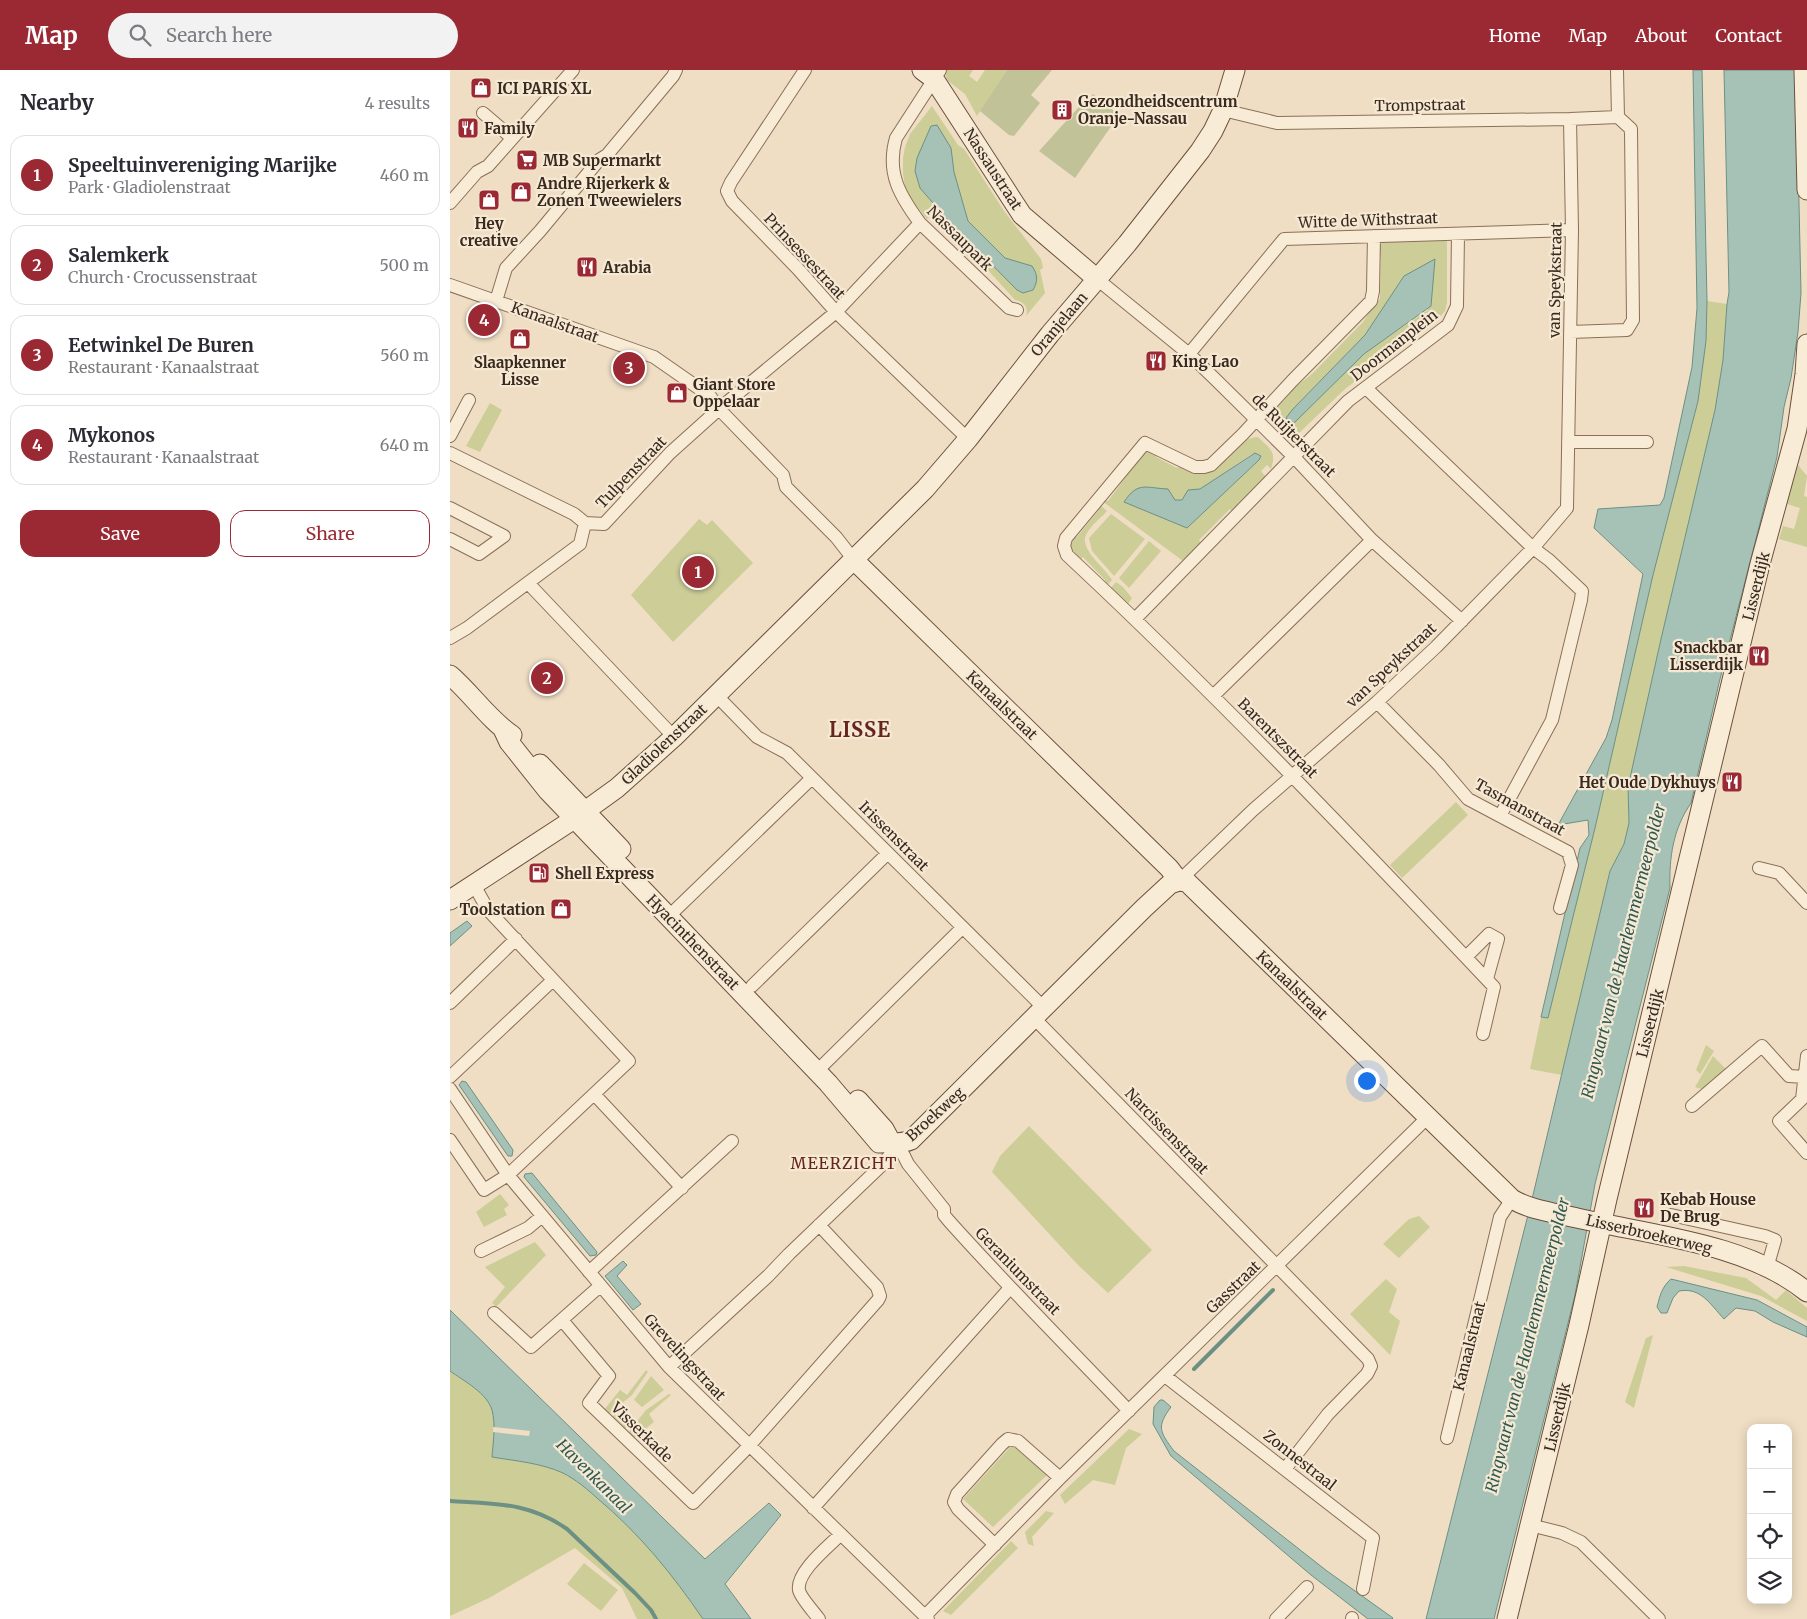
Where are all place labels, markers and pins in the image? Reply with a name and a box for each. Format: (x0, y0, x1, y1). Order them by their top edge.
shop icon: ICI PARIS XL (469, 76, 493, 100)
place label: ICI PARIS XL (497, 79, 592, 98)
place label: Gezondheidscentrum Oranje-Nassau (1078, 92, 1238, 128)
building icon: Gezondheidscentrum Oranje-Nassau (1050, 98, 1074, 122)
restaurant icon: Family (456, 116, 480, 140)
place label: Family (484, 119, 535, 138)
supermarket icon: MB Supermarkt (515, 148, 539, 172)
place label: MB Supermarkt (543, 151, 661, 170)
place label: Andre Rijerkerk & Zonen Tweewielers (536, 174, 682, 210)
shop icon: Andre Rijerkerk & Zonen Tweewielers (509, 180, 533, 204)
shop icon: Hey creative (477, 188, 501, 212)
place label: Hey creative (460, 214, 518, 250)
restaurant icon: Arabia (575, 255, 599, 279)
place label: Arabia (602, 258, 652, 277)
pin: 4 (468, 301, 500, 339)
shop icon: Slaapkenner Lisse (508, 327, 532, 351)
pin: 3 (613, 349, 645, 387)
restaurant icon: King Lao (1144, 349, 1168, 373)
place label: King Lao (1172, 352, 1239, 371)
place label: Slaapkenner Lisse (474, 353, 566, 389)
place label: Giant Store Oppelaar (693, 375, 775, 411)
shop icon: Giant Store Oppelaar (665, 381, 689, 405)
pin: 1 (682, 553, 714, 591)
place label: Snackbar Lisserdijk (1670, 638, 1743, 674)
restaurant icon: Snackbar Lisserdijk (1747, 644, 1771, 668)
pin: 2 (531, 659, 563, 697)
restaurant icon: Het Oude Dykhuys (1720, 770, 1744, 794)
place label: Het Oude Dykhuys (1579, 773, 1716, 792)
fuel station icon: Shell Express (527, 861, 551, 885)
place label: Shell Express (555, 864, 655, 883)
shop icon: Toolstation (549, 897, 573, 921)
place label: Toolstation (459, 900, 545, 919)
place label: Kebab House De Brug (1660, 1190, 1756, 1226)
restaurant icon: Kebab House De Brug (1632, 1196, 1656, 1220)

